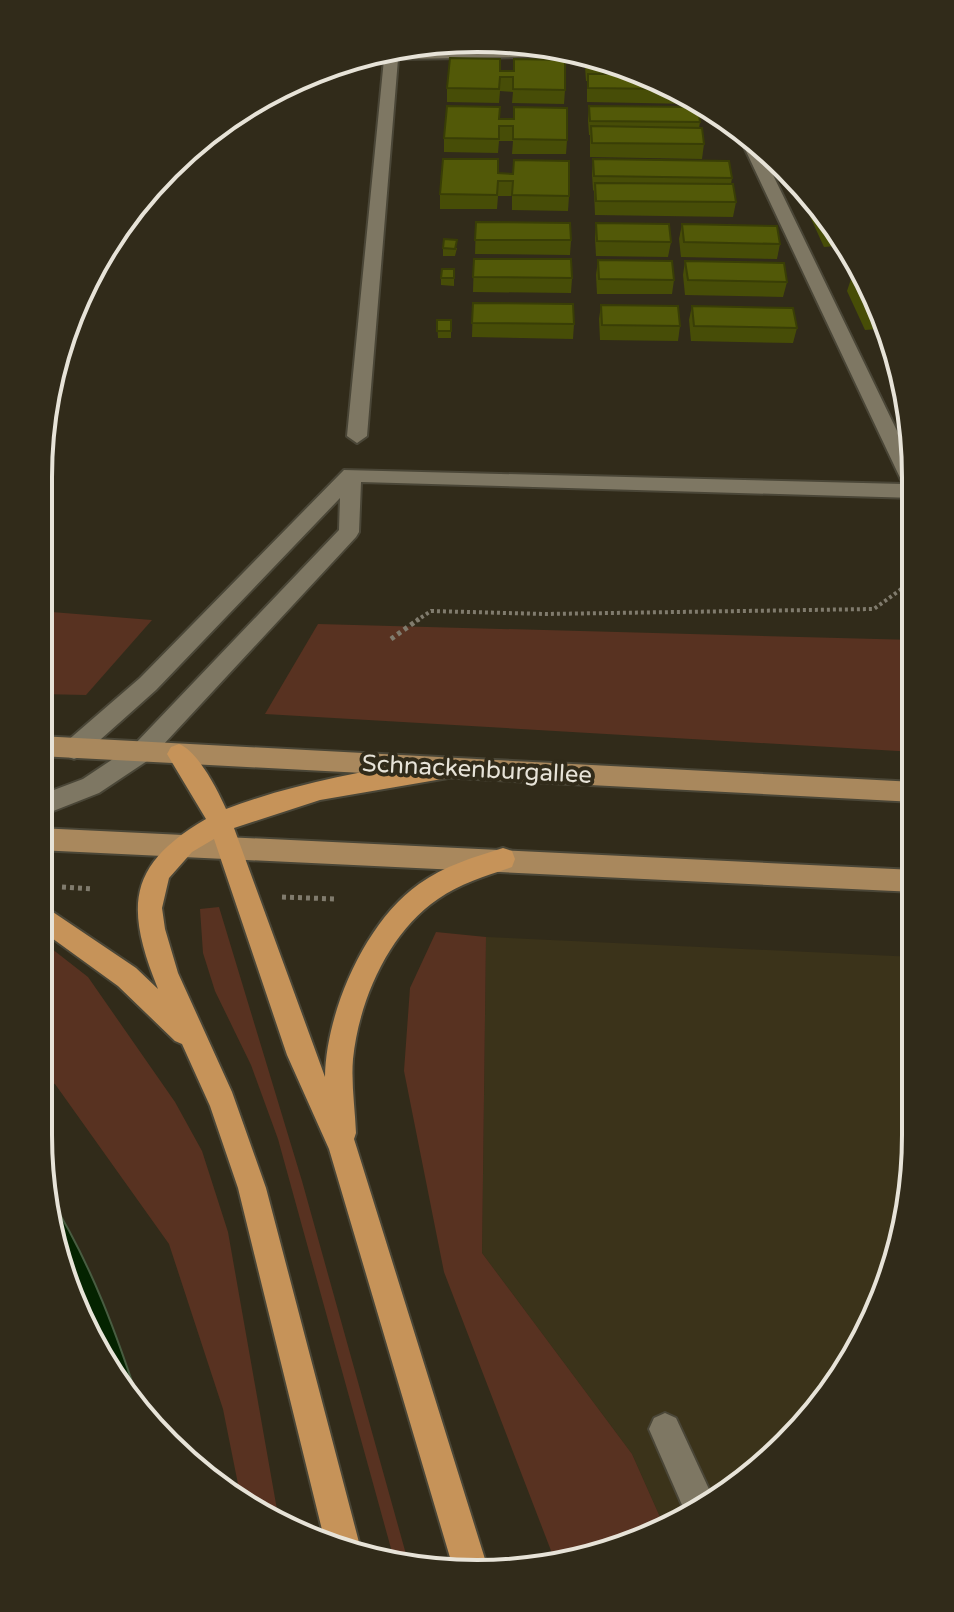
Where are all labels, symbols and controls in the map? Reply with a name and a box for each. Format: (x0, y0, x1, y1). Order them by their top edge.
street label: Schnackenburgallee (361, 749, 593, 790)

